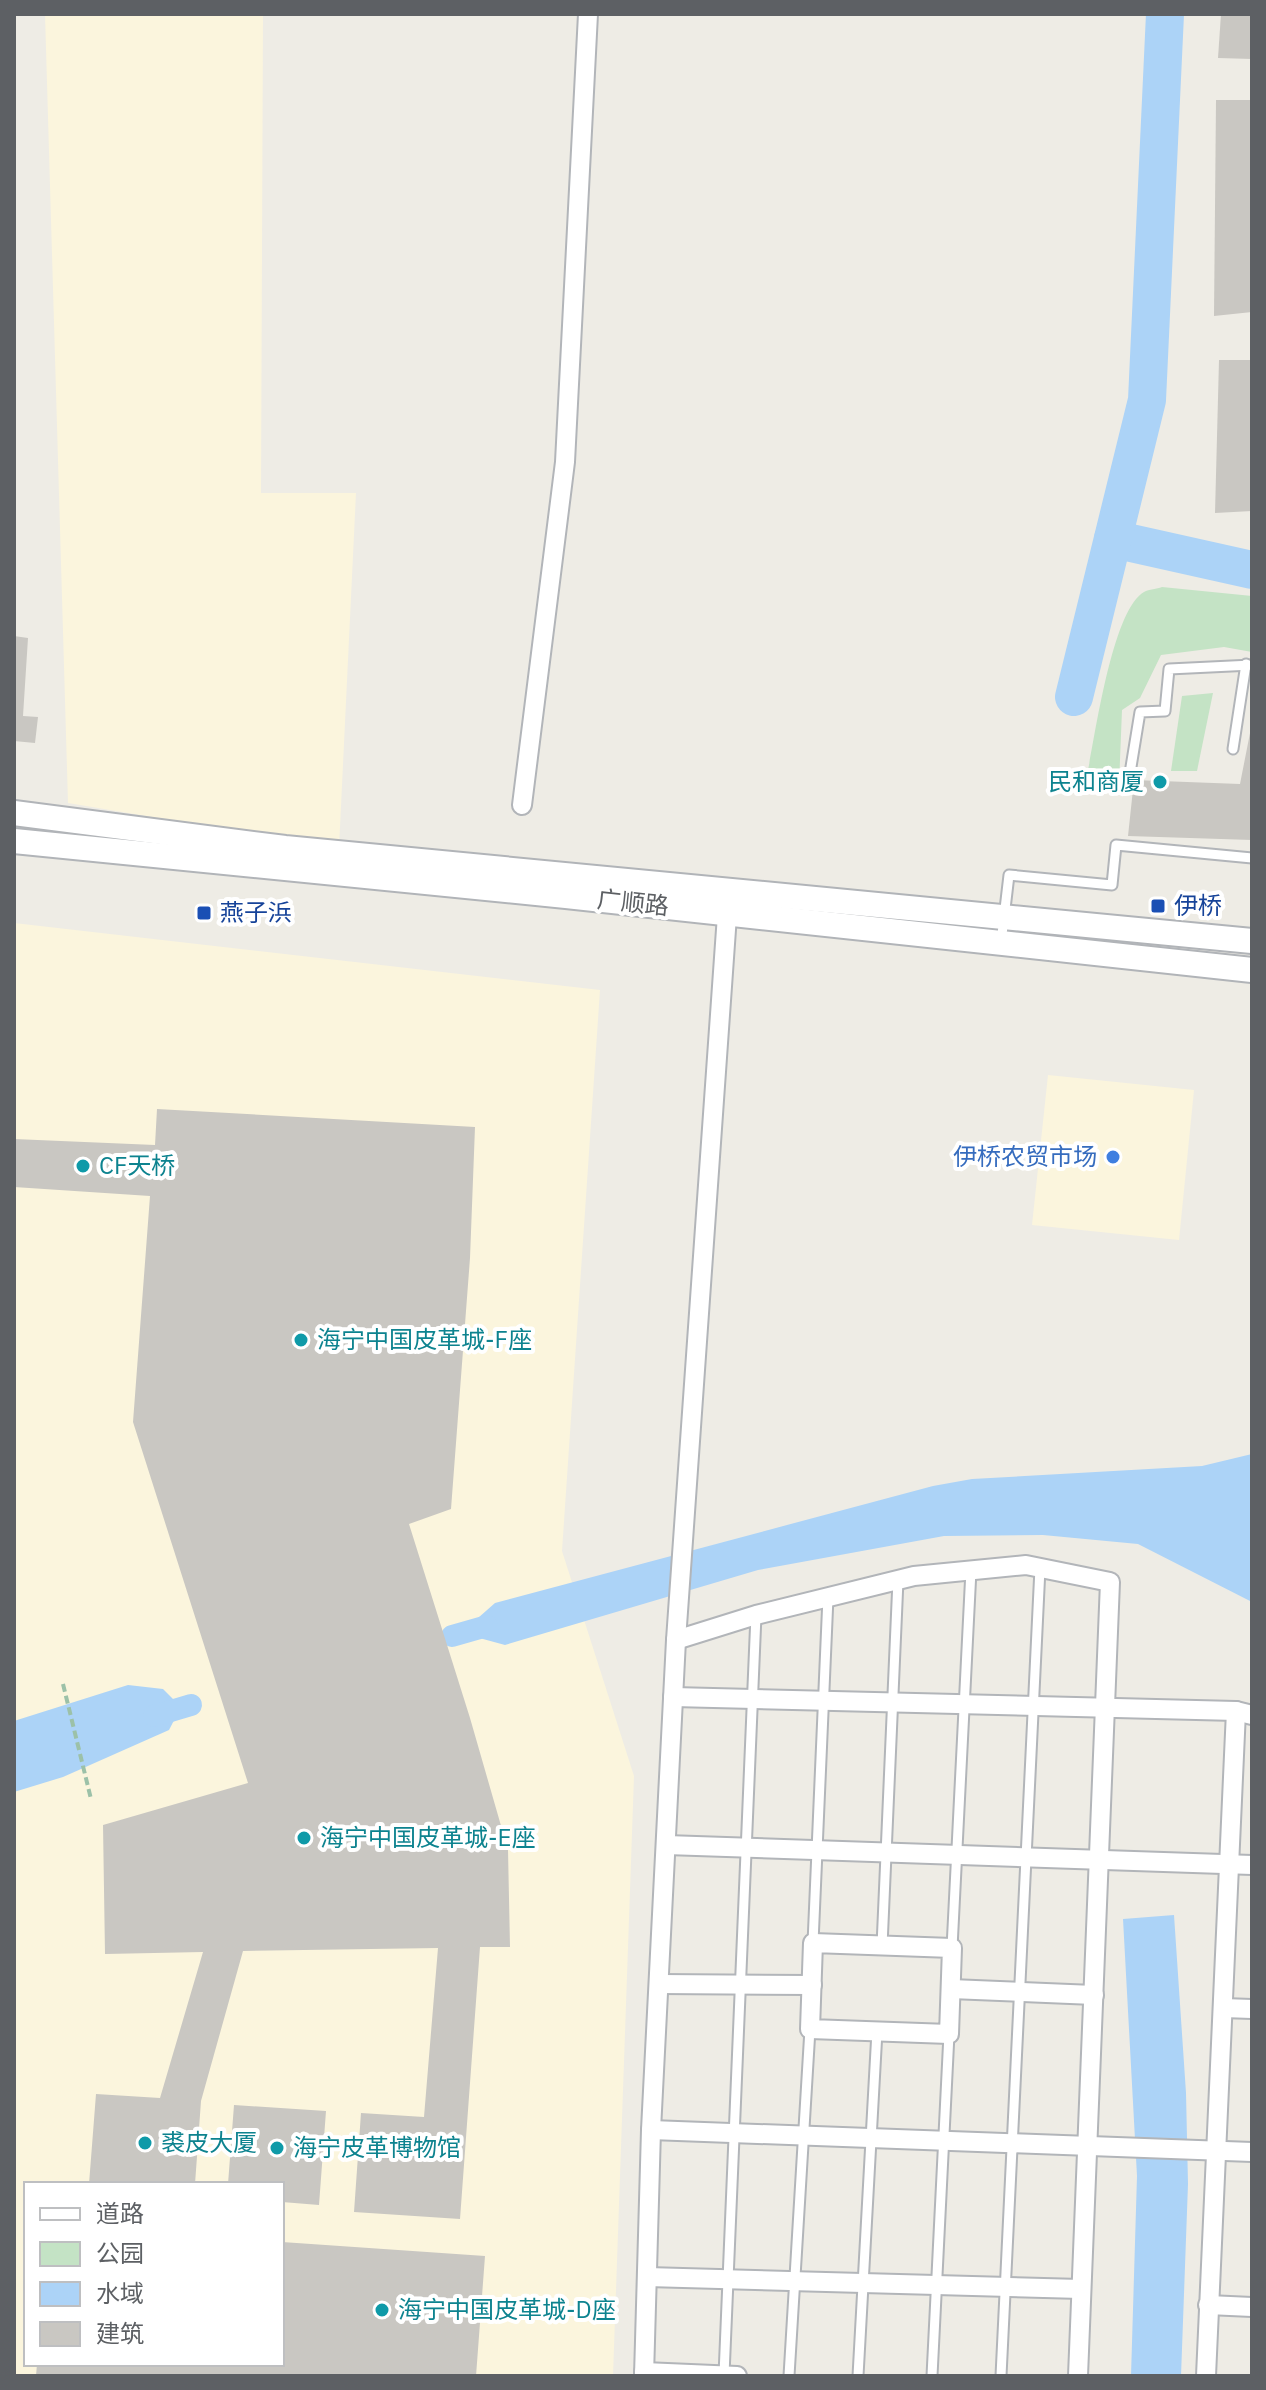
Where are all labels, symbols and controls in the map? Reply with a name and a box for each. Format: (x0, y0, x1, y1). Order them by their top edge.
place label: 民和商厦 (1048, 765, 1144, 797)
marker: 民和商厦 (1151, 773, 1169, 791)
street label: 广顺路 (596, 882, 671, 922)
place label: 伊桥 (1174, 889, 1222, 921)
place label: 燕子浜 (220, 896, 292, 928)
marker: 伊桥 (1149, 897, 1167, 915)
marker: 燕子浜 (195, 904, 213, 922)
place label: 伊桥农贸市场 (953, 1140, 1097, 1172)
marker: 伊桥农贸市场 (1104, 1148, 1122, 1166)
place label: CF天桥 (99, 1149, 175, 1181)
marker: CF天桥 (74, 1157, 92, 1175)
place label: 海宁中国皮革城-F座 (317, 1323, 532, 1355)
marker: 海宁中国皮革城-F座 (292, 1331, 310, 1349)
place label: 海宁中国皮革城-E座 (320, 1821, 536, 1853)
marker: 海宁中国皮革城-E座 (295, 1829, 313, 1847)
place label: 裘皮大厦 (161, 2126, 257, 2158)
place label: 海宁皮革博物馆 (293, 2131, 461, 2163)
marker: 裘皮大厦 (136, 2134, 154, 2152)
marker: 海宁皮革博物馆 (268, 2139, 286, 2157)
legend (24, 2182, 284, 2366)
text: 道路 (96, 2197, 144, 2229)
text: 公园 (96, 2237, 144, 2269)
text: 水域 (96, 2277, 144, 2309)
place label: 海宁中国皮革城-D座 (398, 2293, 616, 2325)
marker: 海宁中国皮革城-D座 (373, 2301, 391, 2319)
text: 建筑 (96, 2317, 144, 2349)

